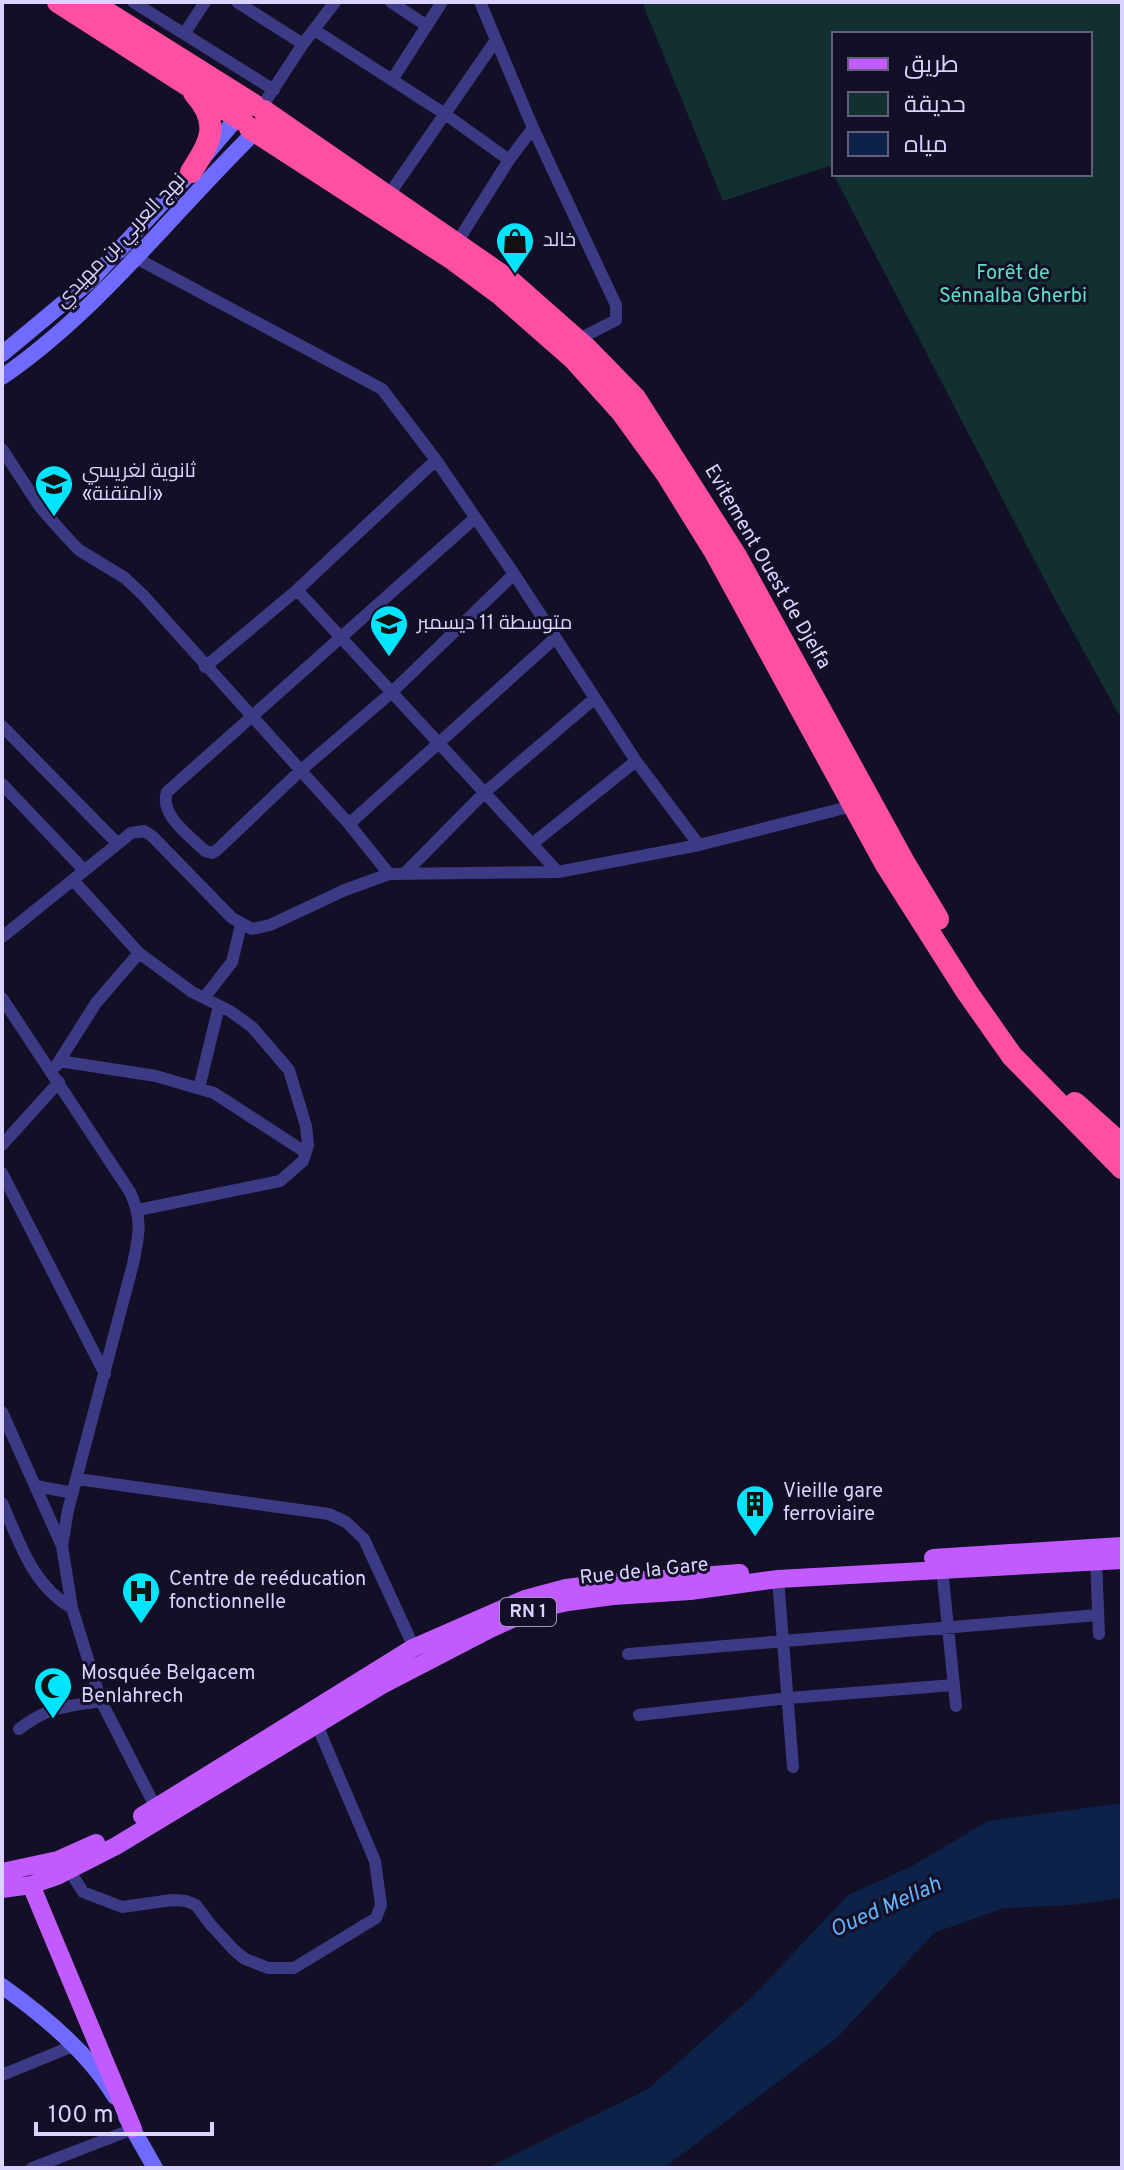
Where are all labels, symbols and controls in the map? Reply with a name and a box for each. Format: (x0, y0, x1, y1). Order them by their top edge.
legend (832, 32, 1092, 176)
text: طريق (904, 51, 959, 81)
text: حديقة (904, 91, 966, 121)
text: مياه (904, 131, 948, 161)
street label: نهج العربي بن مهيدي (50, 168, 193, 315)
shop icon: خالد (494, 220, 536, 275)
place label: خالد (543, 228, 576, 254)
park label: Forêt de Sénnalba Gherbi (939, 261, 1087, 310)
place label: ثانوية لغريسي «المتقنة» (82, 459, 196, 508)
street label: Evitement Ouest de Djelfa (698, 460, 836, 674)
school or university icon: ثانوية لغريسي «المتقنة» (33, 463, 75, 518)
school or university icon: متوسطة 11 ديسمبر (368, 603, 410, 658)
place label: متوسطة 11 ديسمبر (416, 611, 572, 637)
place label: Vieille gare ferroviaire (783, 1479, 883, 1528)
building icon: Vieille gare ferroviaire (734, 1483, 776, 1538)
street label: Rue de la Gare (578, 1552, 710, 1592)
place label: Centre de reéducation fonctionnelle (169, 1567, 366, 1616)
hospital icon: Centre de reéducation fonctionnelle (120, 1570, 162, 1625)
road number: RN 1 (500, 1598, 556, 1626)
place label: Mosquée Belgacem Benlahrech (81, 1661, 255, 1710)
mosque icon: Mosquée Belgacem Benlahrech (32, 1665, 74, 1720)
water label: Oued Mellah (826, 1872, 946, 1944)
scale bar (36, 2086, 212, 2136)
text: 100 m (48, 2101, 114, 2131)

